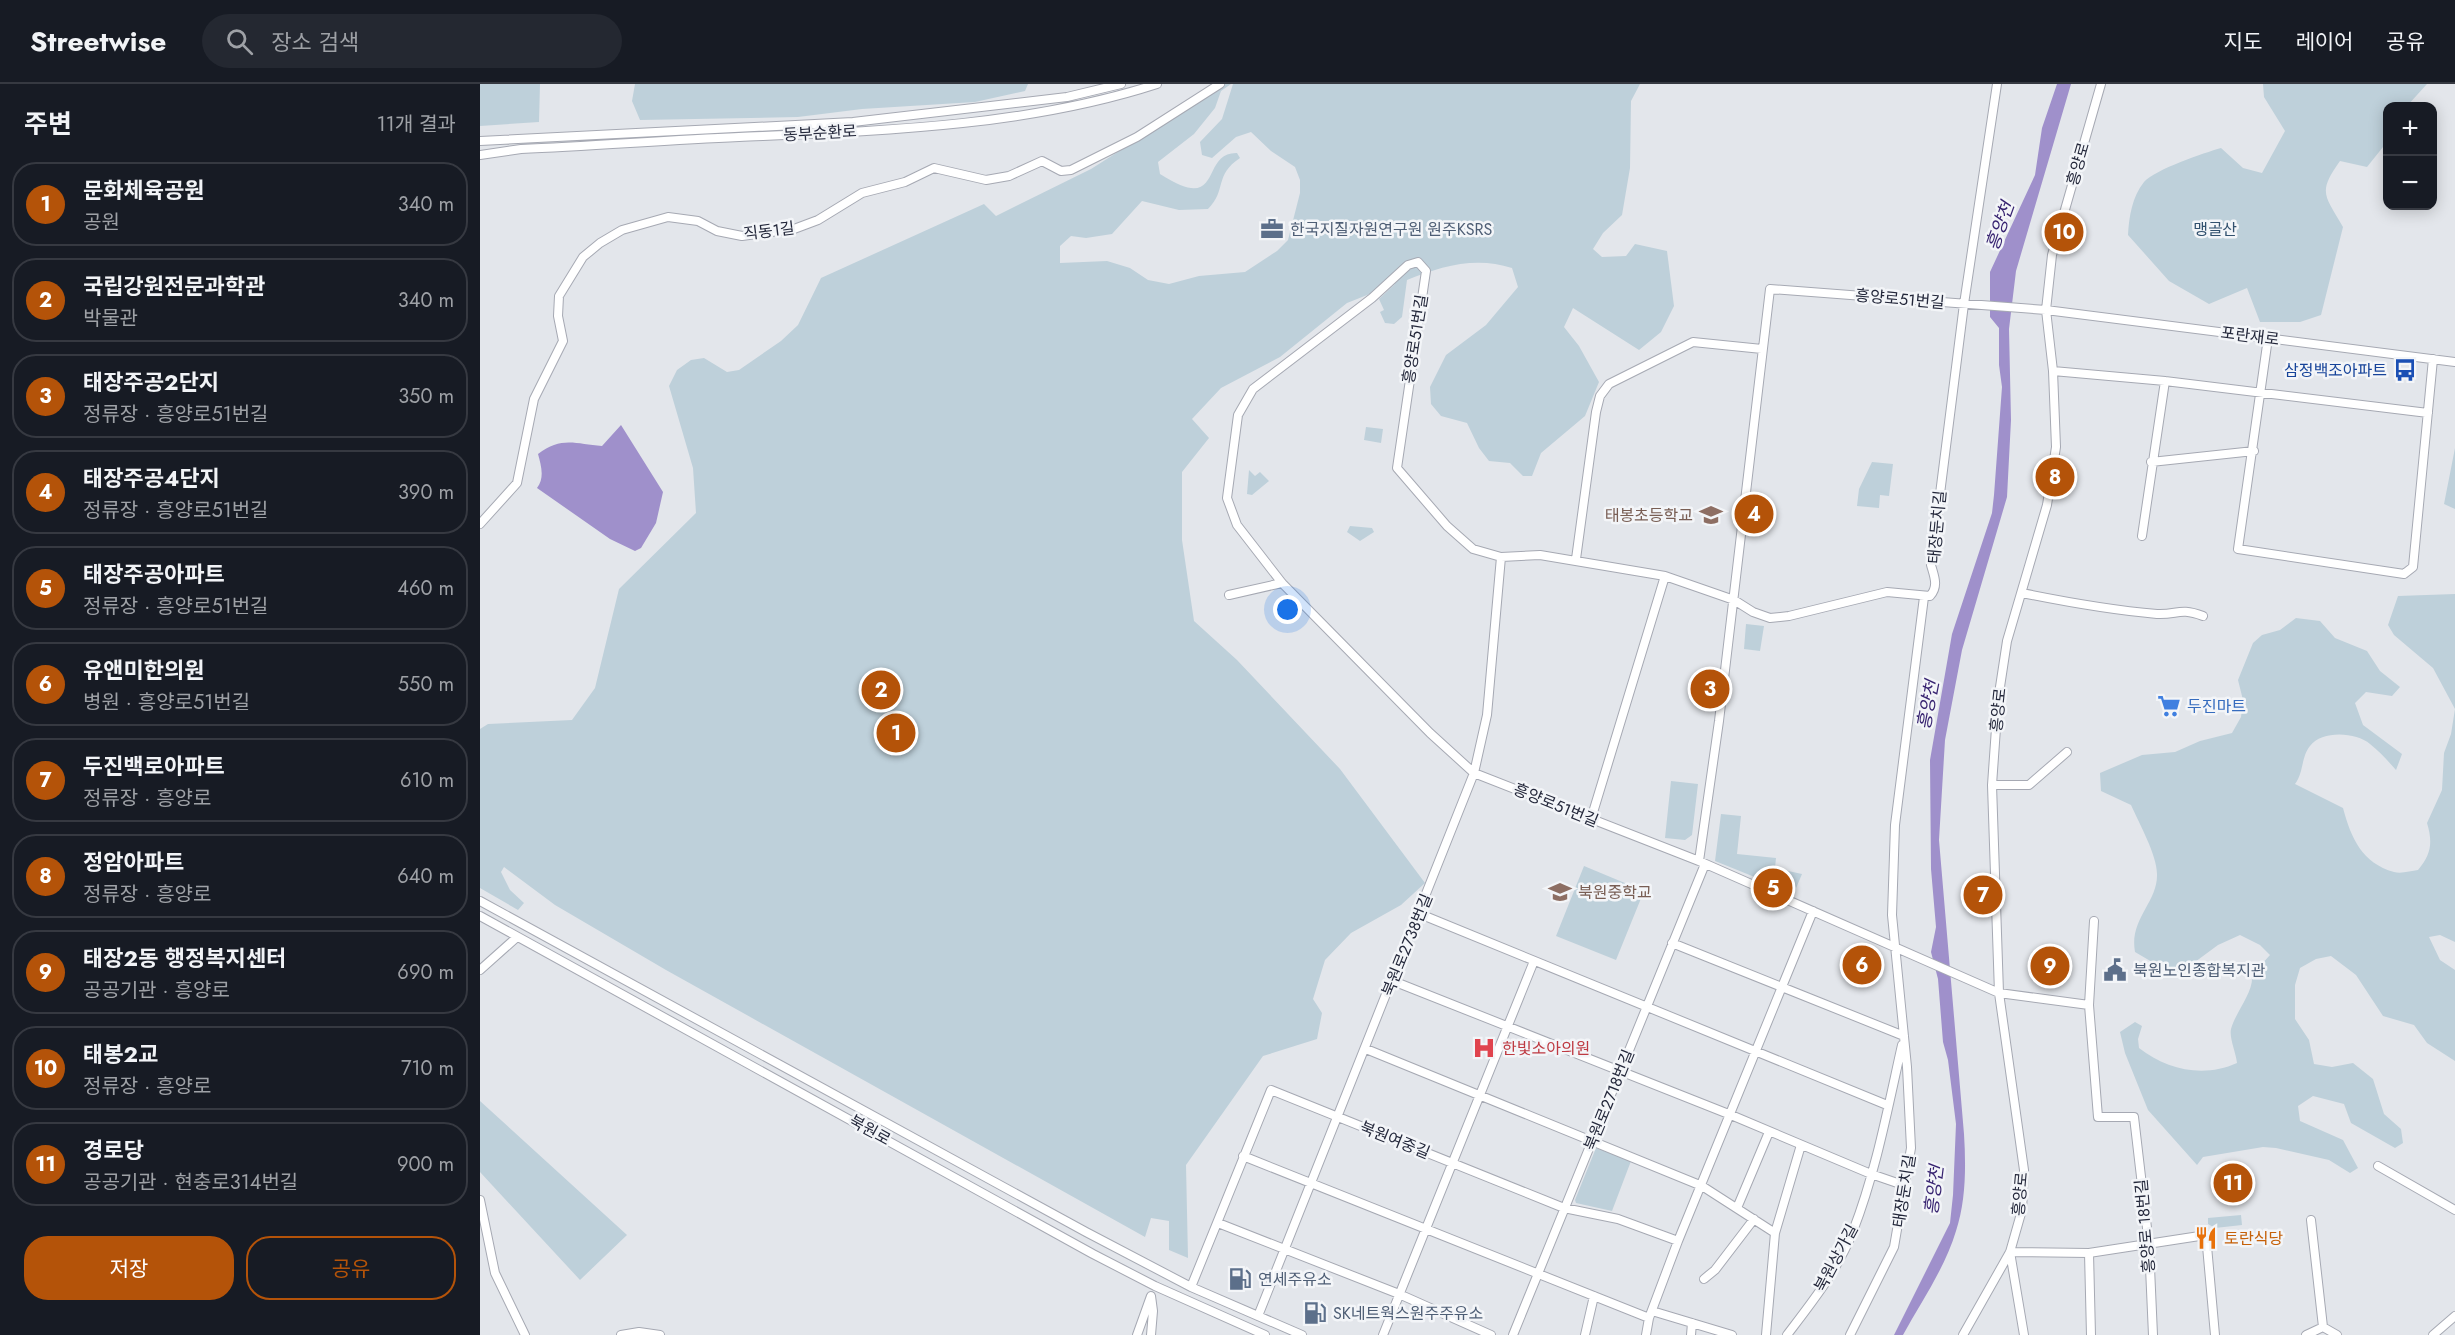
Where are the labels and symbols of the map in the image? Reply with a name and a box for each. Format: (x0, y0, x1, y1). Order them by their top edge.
street label: 동부순환로 (783, 120, 858, 146)
street label: 흥양로 (2061, 139, 2095, 188)
water label: 흥양천 (1979, 196, 2022, 254)
pin: 10 (2044, 210, 2084, 254)
street label: 직동1길 (742, 216, 796, 246)
office icon: 한국지질자원연구원 원주KSRS (1259, 216, 1285, 242)
place label: 한국지질자원연구원 원주KSRS (1290, 218, 1492, 241)
park label: 맹골산 (2193, 218, 2237, 241)
street label: 흥양로51번길 (1854, 284, 1946, 314)
street label: 흥양로51번길 (1397, 293, 1433, 385)
street label: 포란재로 (2219, 321, 2281, 351)
bus stop icon: 삼정백조아파트 (2392, 357, 2418, 383)
place label: 삼정백조아파트 (2284, 359, 2387, 382)
pin: 8 (2036, 454, 2074, 500)
street label: 태장둔치길 (1922, 489, 1952, 565)
pin: 4 (1734, 492, 1774, 536)
school or university icon: 태봉초등학교 (1698, 502, 1724, 528)
place label: 태봉초등학교 (1605, 504, 1693, 527)
your location (1273, 595, 1302, 624)
pin: 3 (1690, 666, 1730, 712)
pin: 2 (862, 668, 900, 712)
water label: 흥양천 (1910, 676, 1946, 732)
street label: 흥양로 (1984, 687, 2012, 733)
supermarket icon: 두진마트 (2156, 693, 2182, 719)
place label: 두진마트 (2187, 695, 2246, 718)
pin: 1 (876, 710, 916, 756)
street label: 흥양로51번길 (1510, 778, 1602, 832)
pin: 5 (1754, 866, 1792, 910)
pin: 7 (1964, 872, 2002, 918)
school or university icon: 북원중학교 (1547, 879, 1573, 905)
place label: 북원중학교 (1578, 881, 1652, 904)
street label: 북원로2738번길 (1376, 890, 1438, 1000)
pin: 6 (1842, 942, 1882, 988)
pin: 9 (2030, 944, 2070, 988)
public building icon: 북원노인종합복지관 (2102, 957, 2128, 983)
place label: 북원노인종합복지관 (2133, 959, 2266, 982)
hospital icon: 한빛소아의원 (1471, 1035, 1497, 1061)
place label: 한빛소아의원 (1502, 1037, 1590, 1060)
street label: 북원로2718번길 (1578, 1046, 1640, 1154)
street label: 북원로 (845, 1109, 895, 1151)
street label: 북원여중길 (1357, 1116, 1433, 1164)
street label: 태장둔치길 (1887, 1153, 1921, 1229)
pin: 11 (2214, 1160, 2252, 1206)
water label: 흥양천 (1918, 1161, 1950, 1216)
street label: 흥양로 (2007, 1171, 2033, 1217)
street label: 흥양로 18번길 (2129, 1178, 2161, 1274)
street label: 북원상가길 (1809, 1220, 1863, 1296)
restaurant icon: 토란식당 (2193, 1225, 2219, 1251)
place label: 토란식당 (2224, 1227, 2283, 1250)
fuel station icon: 연세주유소 (1227, 1266, 1253, 1292)
place label: 연세주유소 (1258, 1268, 1332, 1291)
fuel station icon: SK네트웍스원주주유소 (1302, 1300, 1328, 1326)
place label: SK네트웍스원주주유소 (1333, 1302, 1483, 1325)

